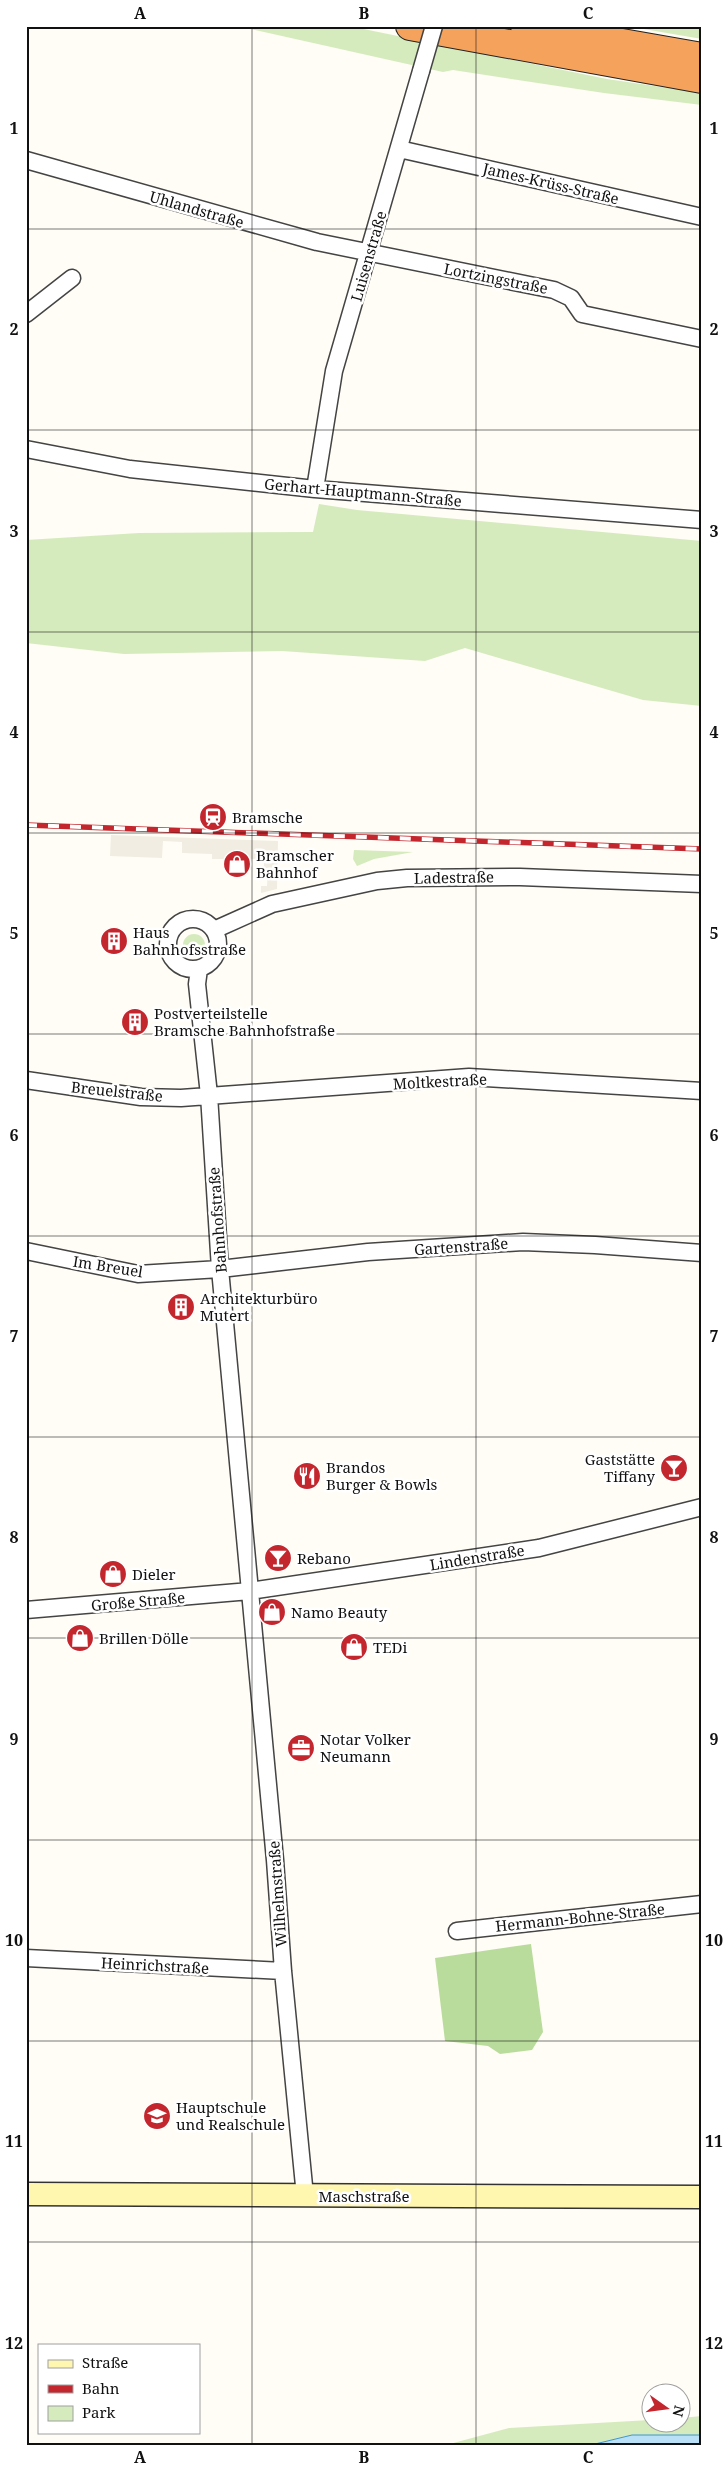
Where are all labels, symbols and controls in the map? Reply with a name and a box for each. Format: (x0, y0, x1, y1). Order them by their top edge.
text: A (134, 2, 147, 24)
text: B (359, 2, 370, 24)
text: C (583, 2, 594, 24)
text: 1 (9, 117, 19, 139)
text: 1 (709, 117, 719, 139)
street label: James-Krüss-Straße (480, 157, 621, 208)
street label: Uhlandstraße (148, 186, 246, 232)
street label: Luisenstraße (346, 208, 390, 304)
street label: Lortzingstraße (442, 258, 550, 298)
text: 2 (9, 318, 19, 340)
text: 2 (709, 318, 719, 340)
street label: Gerhart-Hauptmann-Straße (263, 473, 463, 511)
text: 3 (9, 520, 19, 542)
text: 3 (709, 520, 719, 542)
text: 4 (9, 721, 19, 743)
text: 4 (709, 721, 719, 743)
station icon: Bramsche (198, 802, 228, 832)
place label: Bramsche (232, 807, 303, 827)
place label: Bramscher Bahnhof (256, 845, 334, 882)
shop icon: Bramscher Bahnhof (222, 849, 252, 879)
street label: Ladestraße (414, 866, 494, 888)
text: 5 (9, 922, 19, 944)
place label: Haus Bahnhofsstraße (133, 922, 246, 959)
text: 5 (709, 922, 719, 944)
building icon: Haus Bahnhofsstraße (99, 926, 129, 956)
place label: Postverteilstelle Bramsche Bahnhofstraße (154, 1003, 335, 1040)
building icon: Postverteilstelle Bramsche Bahnhofstraße (120, 1007, 150, 1037)
street label: Moltkestraße (392, 1069, 488, 1093)
street label: Breuelstraße (70, 1076, 164, 1106)
text: 6 (9, 1124, 19, 1146)
text: 6 (709, 1124, 719, 1146)
street label: Bahnhofstraße (203, 1166, 231, 1274)
street label: Gartenstraße (413, 1233, 509, 1259)
street label: Im Breuel (72, 1251, 145, 1281)
place label: Architekturbüro Mutert (200, 1288, 318, 1325)
building icon: Architekturbüro Mutert (166, 1292, 196, 1322)
text: 7 (9, 1325, 19, 1347)
text: 7 (709, 1325, 719, 1347)
place label: Gaststätte Tiffany (585, 1449, 656, 1486)
bar icon: Gaststätte Tiffany (659, 1453, 689, 1483)
place label: Brandos Burger & Bowls (326, 1457, 438, 1494)
restaurant icon: Brandos Burger & Bowls (292, 1461, 322, 1491)
text: 8 (9, 1526, 19, 1548)
text: 8 (709, 1526, 719, 1548)
street label: Lindenstraße (428, 1540, 526, 1574)
bar icon: Rebano (263, 1543, 293, 1573)
place label: Rebano (297, 1548, 351, 1568)
shop icon: Dieler (98, 1559, 128, 1589)
place label: Dieler (132, 1564, 175, 1584)
street label: Große Straße (90, 1587, 186, 1615)
shop icon: Namo Beauty (257, 1597, 287, 1627)
place label: Namo Beauty (291, 1602, 388, 1622)
shop icon: Brillen Dölle (65, 1623, 95, 1653)
place label: Brillen Dölle (99, 1628, 188, 1648)
shop icon: TEDi (339, 1632, 369, 1662)
place label: TEDi (373, 1637, 407, 1657)
text: 9 (9, 1728, 19, 1750)
text: 9 (709, 1728, 719, 1750)
place label: Notar Volker Neumann (320, 1729, 411, 1766)
office icon: Notar Volker Neumann (286, 1733, 316, 1763)
street label: Wilhelmstraße (263, 1840, 291, 1948)
street label: Hermann-Bohne-Straße (494, 1898, 666, 1936)
text: 10 (5, 1929, 23, 1951)
text: 10 (705, 1929, 723, 1951)
street label: Heinrichstraße (100, 1952, 210, 1978)
place label: Hauptschule und Realschule (176, 2097, 285, 2134)
school or university icon: Hauptschule und Realschule (142, 2101, 172, 2131)
text: 11 (5, 2130, 23, 2152)
text: 11 (705, 2130, 723, 2152)
street label: Maschstraße (318, 2186, 410, 2206)
text: 12 (5, 2332, 23, 2354)
text: 12 (705, 2332, 723, 2354)
legend (38, 2344, 200, 2434)
text: Straße (82, 2352, 128, 2372)
text: Bahn (82, 2378, 120, 2398)
north arrow (640, 2384, 690, 2434)
text: Park (82, 2402, 116, 2422)
text: N (669, 2404, 690, 2419)
text: A (134, 2446, 147, 2468)
text: B (359, 2446, 370, 2468)
text: C (583, 2446, 594, 2468)

